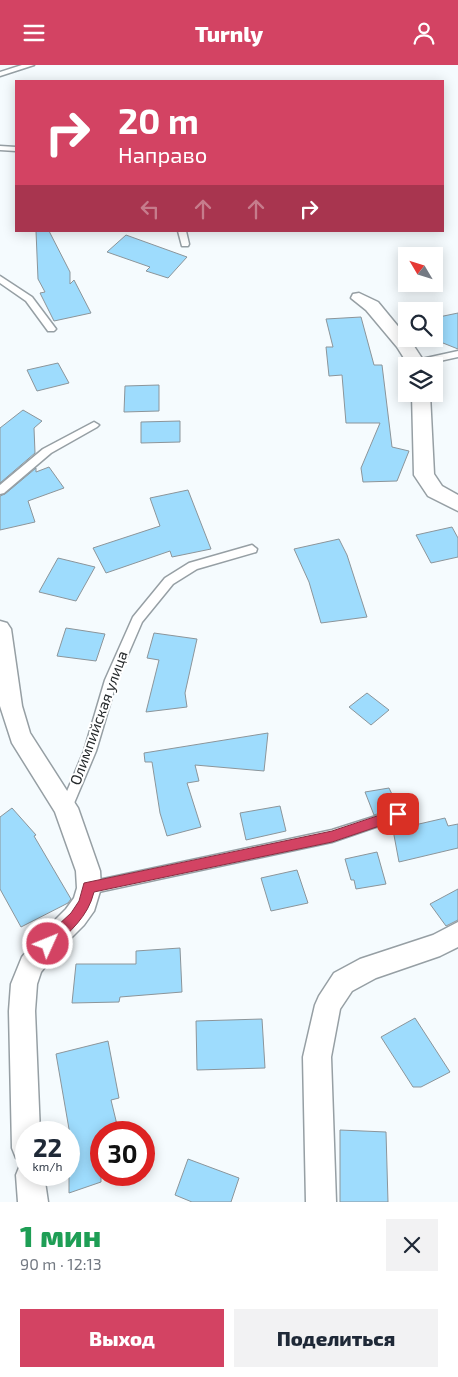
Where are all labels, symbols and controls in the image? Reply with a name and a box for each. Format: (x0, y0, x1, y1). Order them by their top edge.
icon: menu (20, 19, 48, 47)
icon: person (410, 19, 438, 47)
text: Turnly (195, 20, 263, 46)
text: 20 m (118, 99, 199, 141)
icon: right (35, 100, 100, 165)
text: Направо (118, 141, 207, 167)
icon: left (136, 195, 164, 223)
icon: ahead (189, 195, 217, 223)
icon: ahead (242, 195, 270, 223)
icon: right (295, 195, 323, 223)
north arrow (398, 247, 442, 293)
map controls (398, 247, 443, 402)
button: search (398, 302, 443, 347)
button: layers (398, 357, 443, 402)
street label: Олимпийская улица (65, 648, 132, 788)
pin (377, 793, 419, 835)
icon: arrive (384, 800, 412, 828)
position arrow (21, 917, 73, 969)
speed limit sign: 30 (90, 1121, 155, 1186)
text: 22 (33, 1132, 62, 1162)
text: km/h (33, 1159, 62, 1173)
text: 1 мин (20, 1217, 101, 1253)
button: close (386, 1219, 438, 1271)
text: 90 m · 12:13 (20, 1254, 102, 1273)
button: Выход (20, 1309, 224, 1367)
button: Поделиться (234, 1309, 438, 1367)

